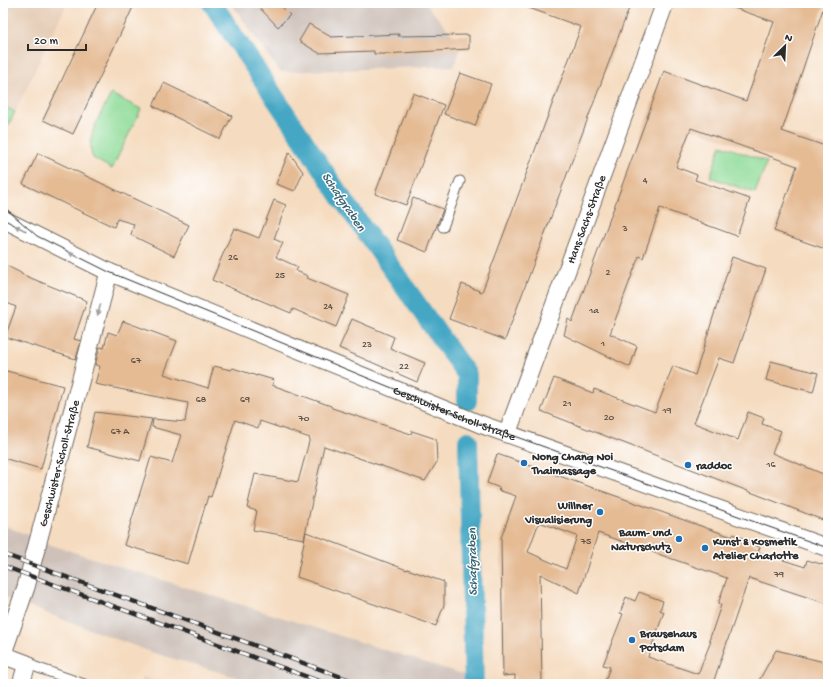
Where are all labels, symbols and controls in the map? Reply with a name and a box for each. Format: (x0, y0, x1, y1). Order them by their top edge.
scale bar (28, 26, 86, 52)
north arrow (765, 26, 805, 66)
text: N (783, 32, 794, 46)
text: 20 m (34, 35, 59, 49)
water label: Schafgraben (318, 170, 369, 235)
street label: Hans-Sachs-Straße (565, 173, 611, 266)
house number: 4 (643, 175, 648, 187)
house number: 3 (621, 223, 628, 235)
one-way arrow (14, 224, 26, 231)
one-way arrow (69, 252, 80, 258)
house number: 26 (228, 252, 239, 264)
house number: 2 (606, 267, 611, 279)
house number: 25 (275, 270, 285, 282)
house number: 24 (323, 301, 333, 313)
one-way arrow (96, 304, 102, 316)
house number: 1a (588, 305, 599, 317)
house number: 1 (600, 338, 605, 350)
house number: 23 (362, 339, 372, 351)
house number: 67 (131, 355, 142, 367)
house number: 22 (399, 361, 409, 373)
street label: Geschwister-Scholl-Straße (390, 384, 518, 445)
house number: 68 (196, 394, 207, 406)
house number: 69 (240, 394, 250, 406)
street label: Geschwister-Scholl-Straße (37, 398, 84, 529)
house number: 21 (563, 398, 571, 410)
house number: 19 (661, 405, 672, 417)
house number: 20 (604, 412, 615, 424)
house number: 70 (298, 413, 310, 425)
house number: 67 A (111, 426, 130, 438)
place label: Nong Chang Noi Thaimassage (531, 451, 613, 479)
marker: Nong Chang Noi Thaimassage (519, 458, 529, 468)
house number: 16 (765, 459, 776, 471)
marker: raddoc (683, 460, 693, 470)
place label: raddoc (695, 460, 732, 474)
place label: Willner Visualisierung (524, 500, 594, 528)
marker: Willner Visualisierung (595, 507, 605, 517)
water label: Schafgraben (465, 527, 482, 596)
place label: Baum- und Naturschutz (611, 527, 673, 555)
marker: Baum- und Naturschutz (674, 534, 684, 544)
house number: 75 (580, 536, 591, 548)
place label: Kunst & Kosmetik Atelier Charlotte (712, 536, 799, 564)
marker: Kunst & Kosmetik Atelier Charlotte (700, 543, 710, 553)
house number: 79 (773, 569, 784, 581)
place label: Brausehaus Potsdam (639, 628, 697, 656)
marker: Brausehaus Potsdam (627, 635, 637, 645)

